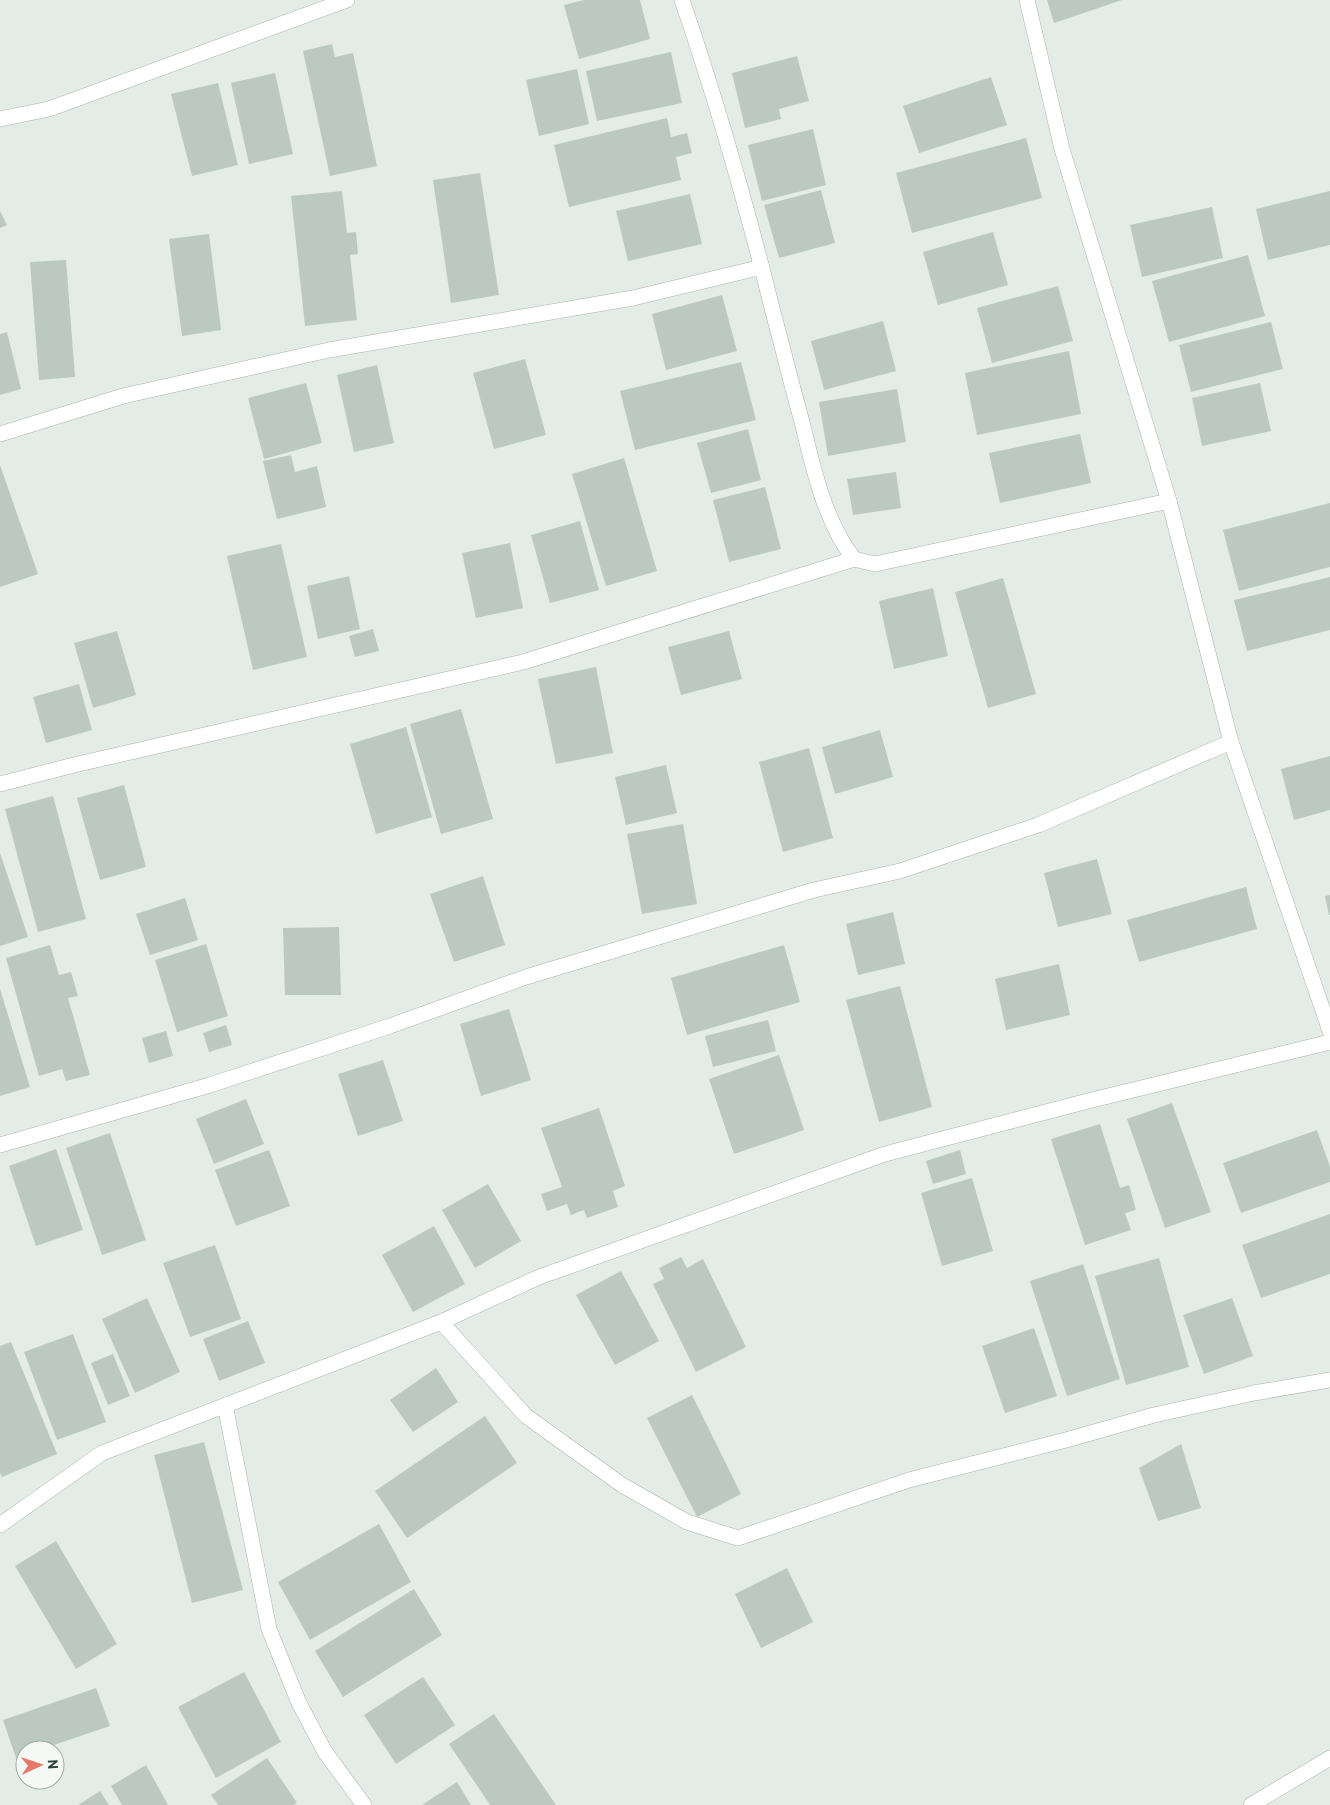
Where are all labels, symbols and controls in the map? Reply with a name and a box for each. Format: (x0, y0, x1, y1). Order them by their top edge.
north arrow (15, 1740, 65, 1790)
text: N (43, 1759, 60, 1770)

